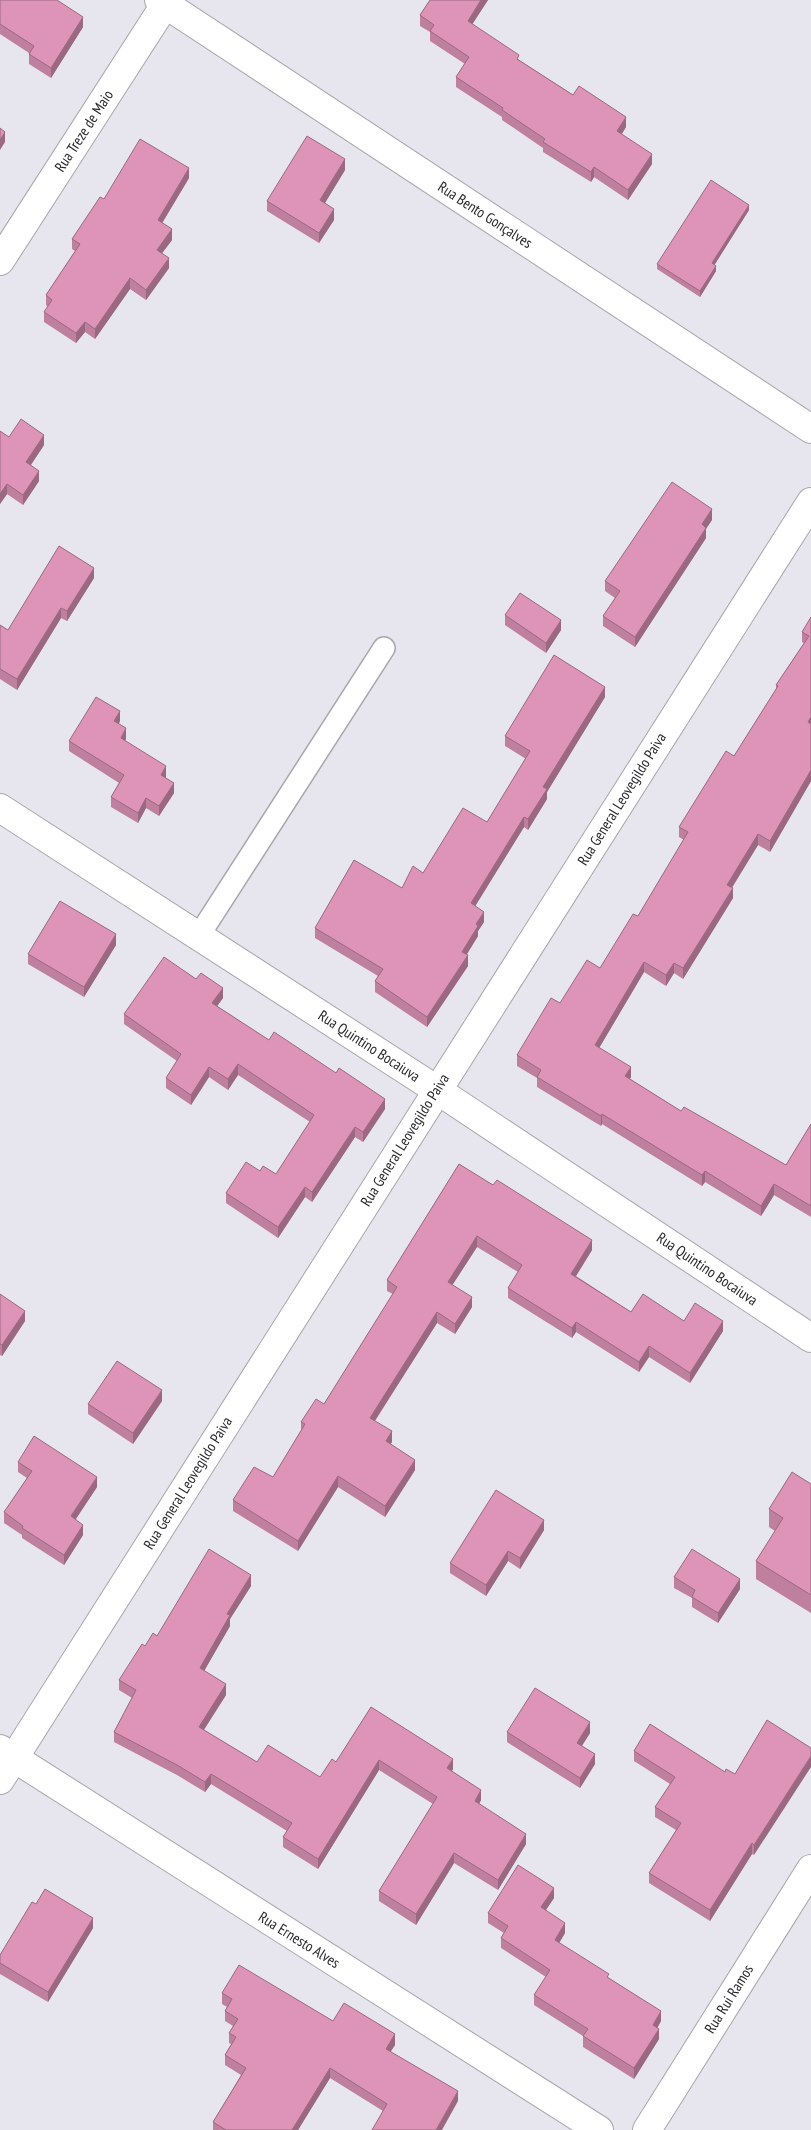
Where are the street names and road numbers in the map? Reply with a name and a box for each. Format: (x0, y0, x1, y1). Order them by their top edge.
street label: Rua Treze de Maio (50, 86, 117, 175)
street label: Rua Bento Gonçalves (434, 177, 536, 252)
street label: Rua General Leovegildo Paiva (573, 729, 670, 869)
street label: Rua Quintino Bocaiuva (315, 1006, 424, 1086)
street label: Rua General Leovegildo Paiva (356, 1070, 453, 1210)
street label: Rua Quintino Bocaiuva (653, 1228, 761, 1309)
street label: Rua General Leovegildo Paiva (139, 1413, 236, 1553)
street label: Rua Ernesto Alves (255, 1907, 343, 1972)
street label: Rua Rui Ramos (700, 1961, 757, 2037)

